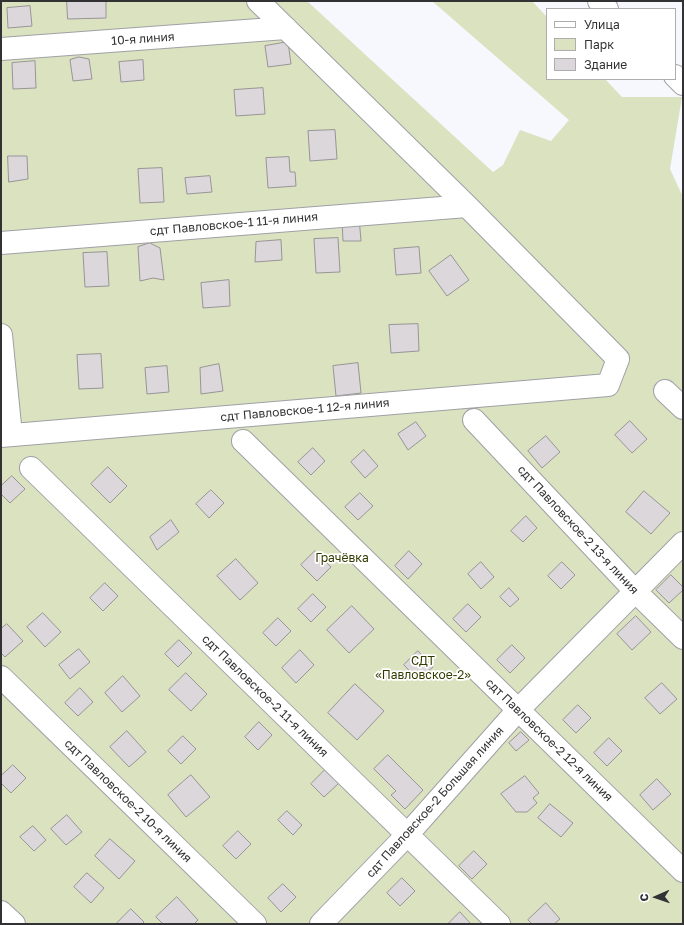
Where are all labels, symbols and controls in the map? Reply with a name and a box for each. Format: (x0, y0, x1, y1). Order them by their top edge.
legend (546, 8, 676, 80)
text: Улица (584, 17, 620, 32)
street label: 10-я линия (111, 30, 175, 48)
text: Парк (584, 37, 614, 52)
text: Здание (584, 57, 627, 72)
street label: сдт Павловское-1 11-я линия (149, 209, 319, 239)
street label: сдт Павловское-1 12-я линия (220, 395, 390, 425)
street label: сдт Павловское-2 13-я линия (514, 463, 642, 597)
park label: Грачёвка (315, 551, 369, 565)
street label: сдт Павловское-2 11-я линия (199, 632, 331, 760)
park label: СДТ «Павловское-2» (375, 654, 471, 682)
street label: сдт Павловское-2 12-я линия (483, 675, 615, 805)
street label: сдт Павловское-2 Большая линия (363, 723, 507, 881)
street label: сдт Павловское-2 10-я линия (61, 736, 195, 866)
north arrow (636, 877, 676, 917)
text: С (637, 893, 650, 902)

